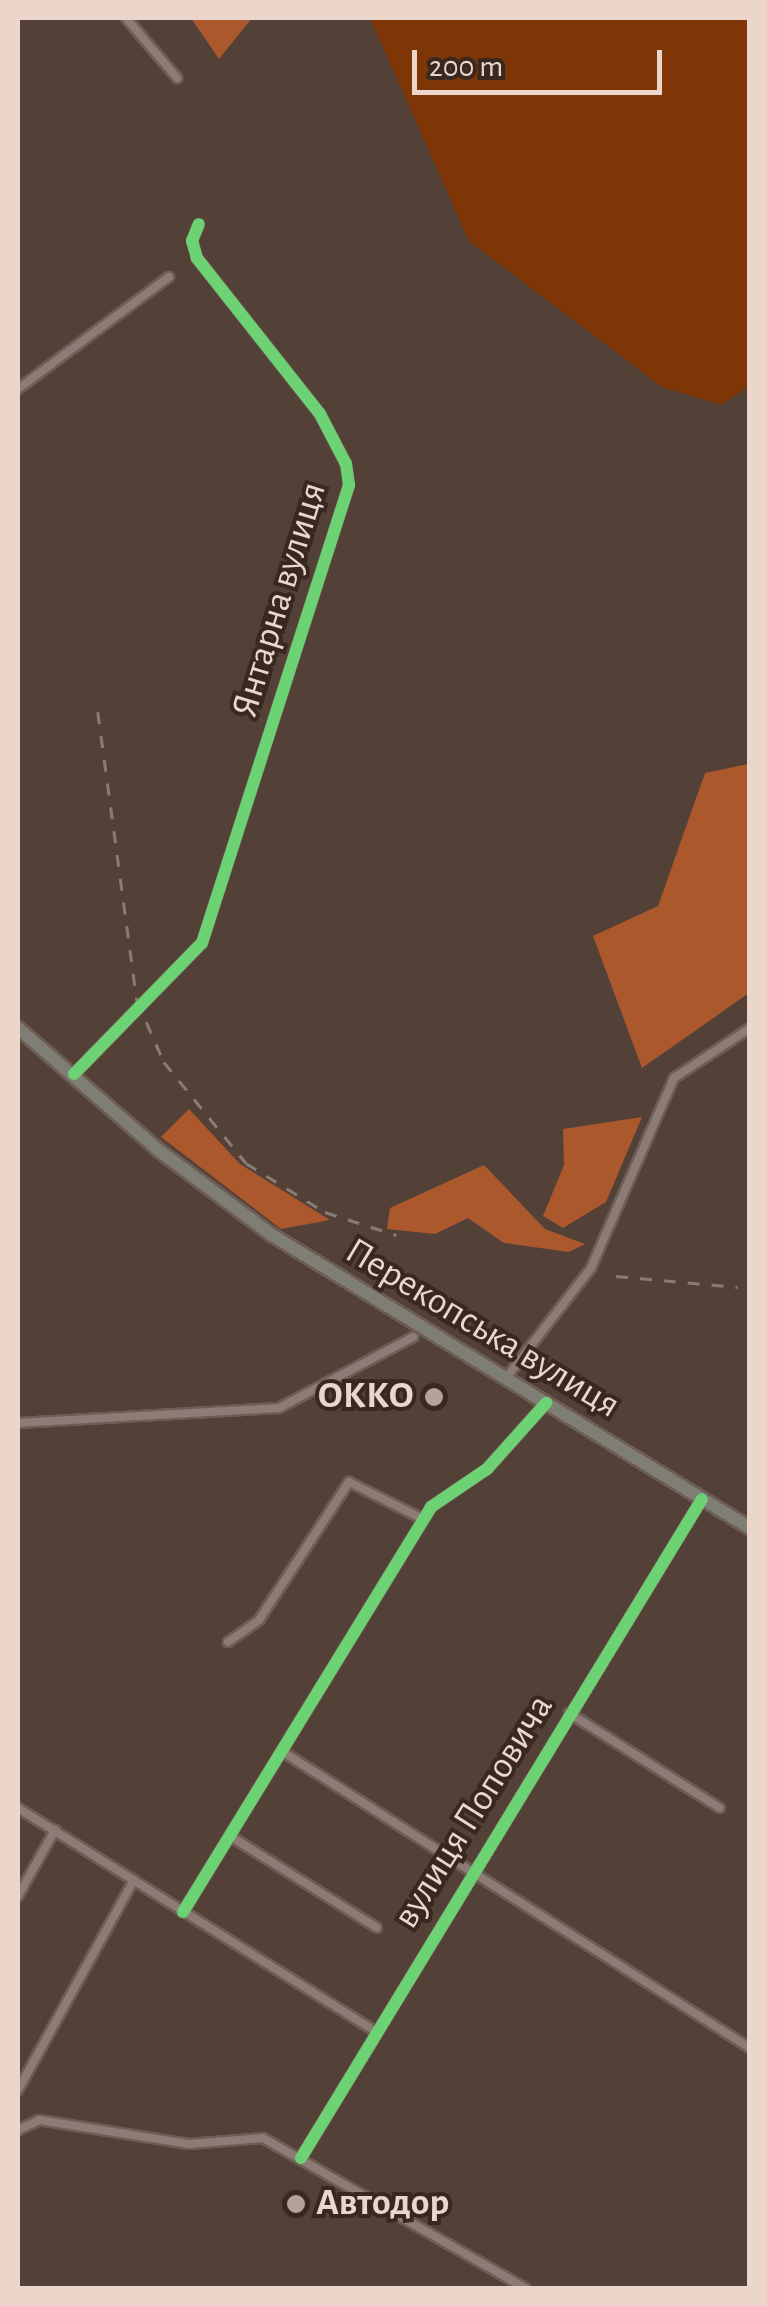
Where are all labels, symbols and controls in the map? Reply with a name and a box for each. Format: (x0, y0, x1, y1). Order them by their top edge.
scale bar (417, 30, 667, 92)
text: 200 m (429, 52, 503, 82)
street label: Янтарна вулиця (223, 477, 337, 723)
street label: Перекопська вулиця (336, 1229, 628, 1429)
place label: ОККО (317, 1374, 414, 1420)
marker: ОККО (423, 1386, 445, 1408)
street label: вулиця Поповича (384, 1687, 564, 1937)
place label: Автодор (316, 2181, 449, 2227)
marker: Автодор (285, 2193, 307, 2215)

